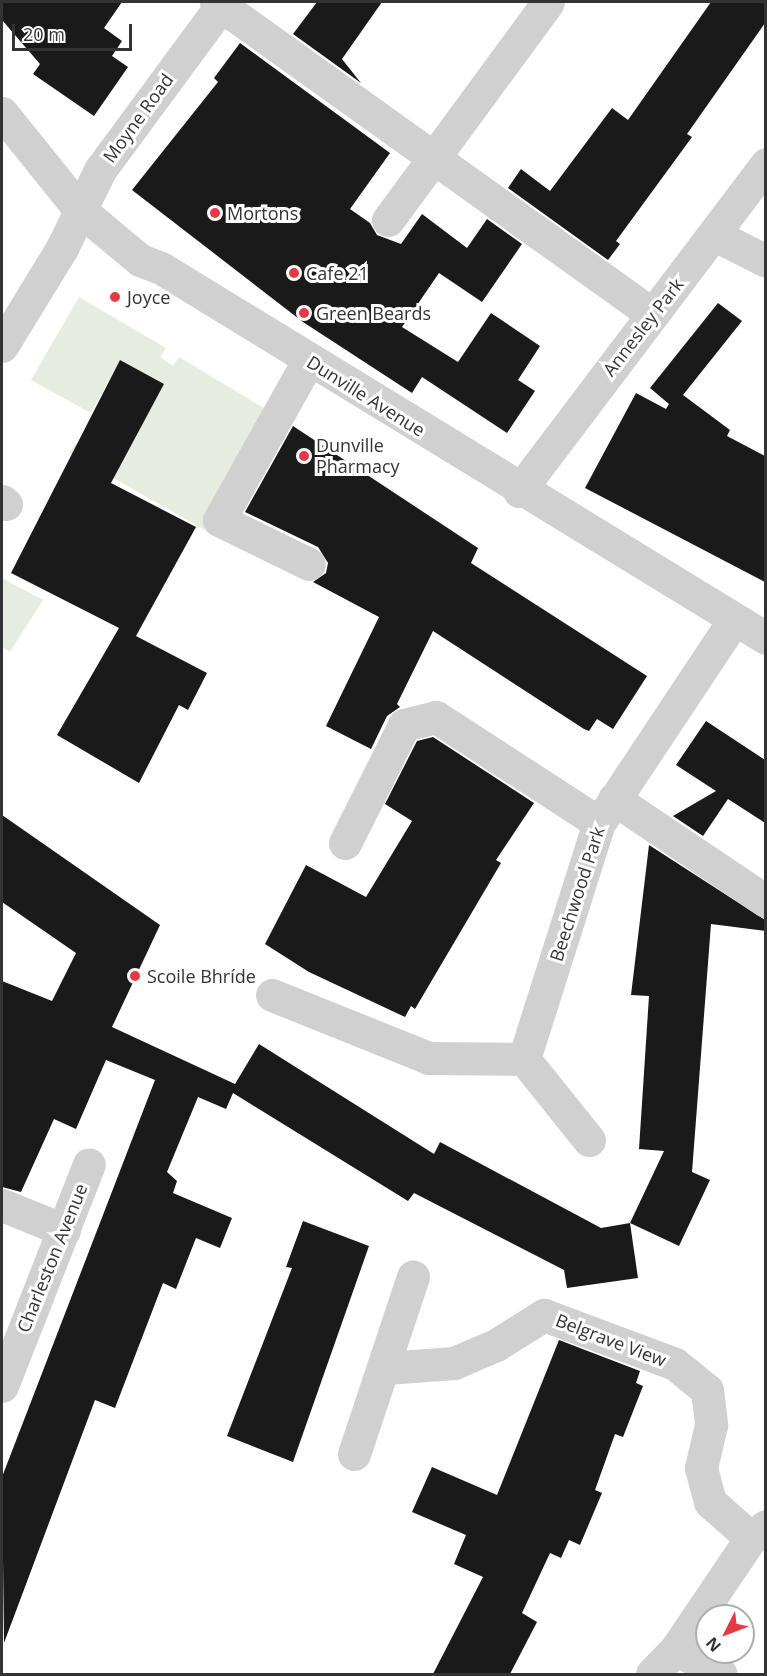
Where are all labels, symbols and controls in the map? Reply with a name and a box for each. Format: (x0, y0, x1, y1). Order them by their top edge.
scale bar (15, 12, 135, 50)
text: 20 m (23, 22, 65, 46)
street label: Moyne Road (98, 69, 178, 167)
place label: Mortons (227, 202, 298, 224)
marker: Mortons (208, 206, 222, 220)
place label: Cafe 21 (306, 262, 369, 284)
marker: Cafe 21 (287, 266, 301, 280)
street label: Annesley Park (598, 274, 688, 380)
place label: Joyce (127, 286, 170, 308)
marker: Joyce (108, 290, 122, 304)
place label: Green Beards (316, 302, 431, 324)
marker: Green Beards (297, 306, 311, 320)
street label: Dunville Avenue (303, 351, 429, 441)
place label: Dunville Pharmacy (316, 435, 400, 478)
marker: Dunville Pharmacy (297, 449, 311, 463)
street label: Beechwood Park (545, 824, 609, 964)
place label: Scoile Bhríde (147, 965, 256, 987)
marker: Scoile Bhríde (128, 969, 142, 983)
street label: Charleston Avenue (12, 1180, 92, 1336)
street label: Belgrave View (553, 1309, 669, 1371)
north arrow (695, 1604, 755, 1664)
text: N (701, 1633, 726, 1657)

